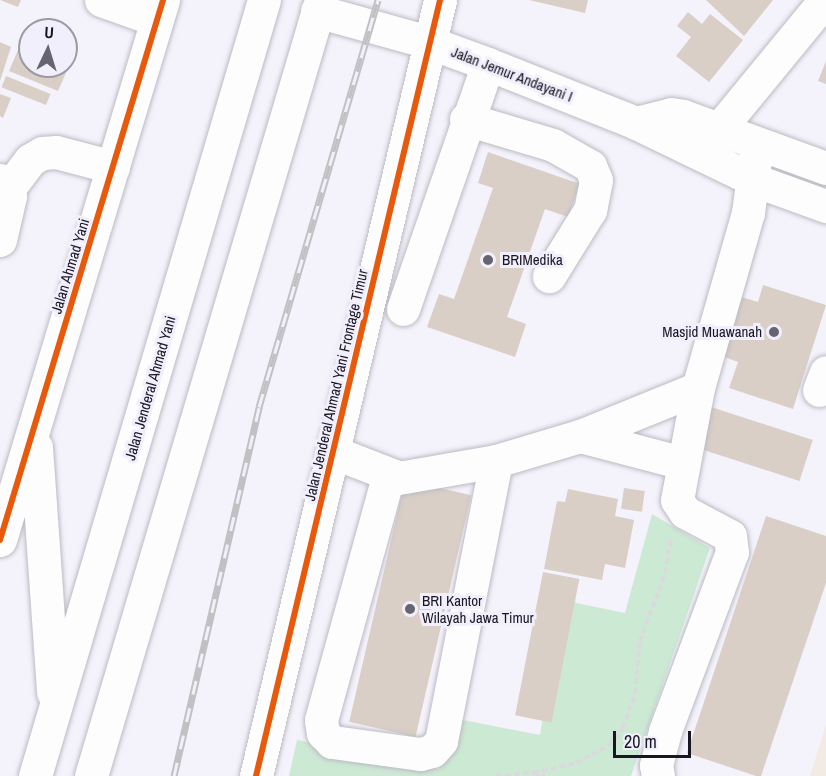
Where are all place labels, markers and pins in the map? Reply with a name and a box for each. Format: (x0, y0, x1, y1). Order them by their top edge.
marker: BRIMedika (479, 251, 497, 269)
place label: BRIMedika (502, 251, 563, 269)
place label: Masjid Muawanah (662, 323, 762, 341)
marker: Masjid Muawanah (767, 325, 781, 339)
place label: BRI Kantor Wilayah Jawa Timur (422, 591, 534, 626)
marker: BRI Kantor Wilayah Jawa Timur (403, 602, 417, 616)

